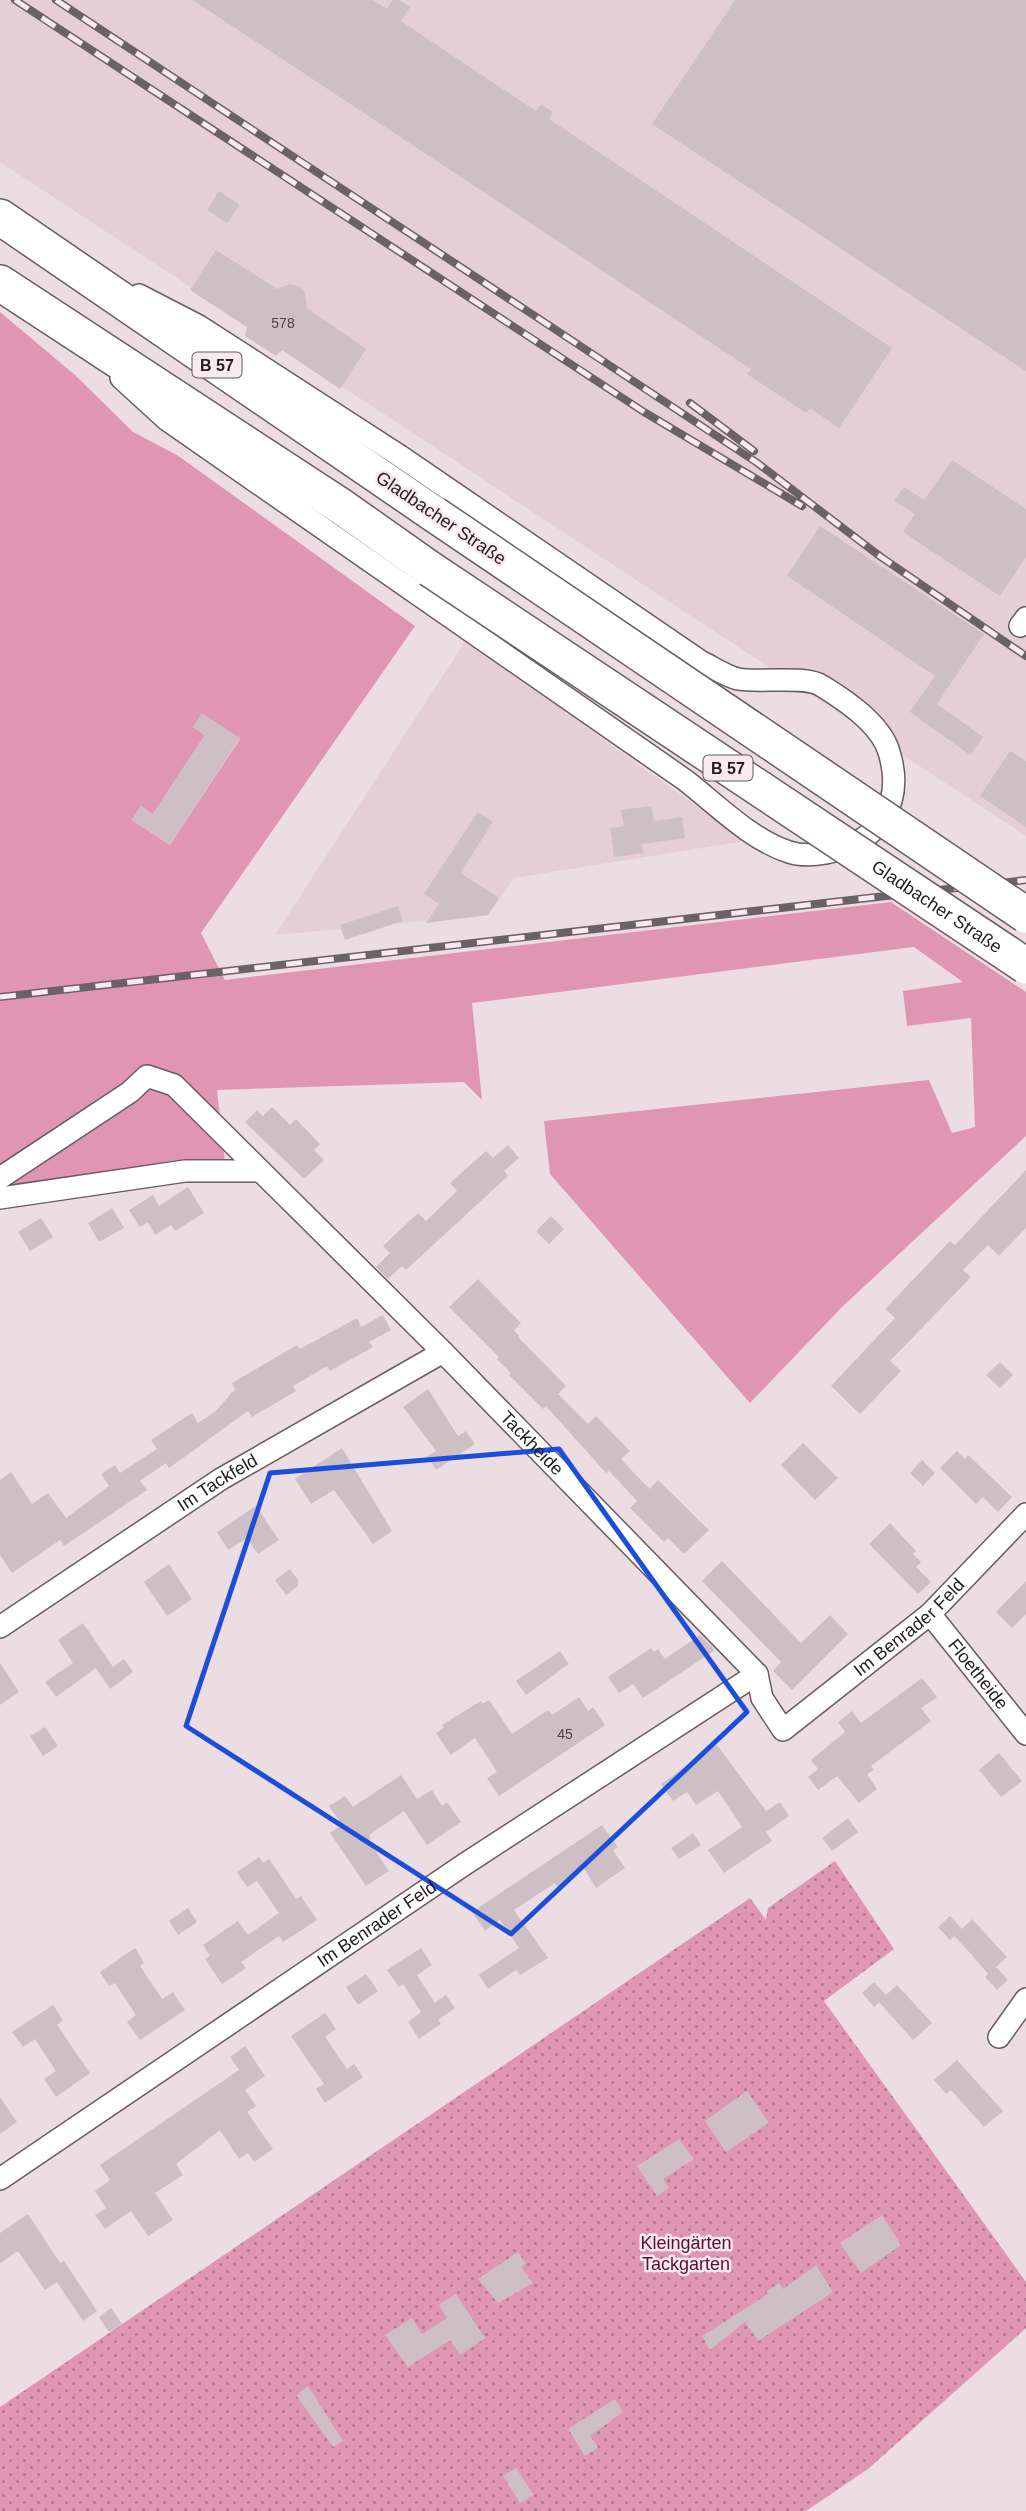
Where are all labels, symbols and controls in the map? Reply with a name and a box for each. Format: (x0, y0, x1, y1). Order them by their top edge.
house number: 578 (271, 315, 295, 331)
road number: B 57 (192, 352, 242, 378)
street label: Gladbacher Straße (372, 467, 510, 569)
road number: B 57 (704, 755, 752, 780)
street label: Gladbacher Straße (868, 856, 1006, 957)
street label: Tackheide (496, 1407, 567, 1479)
street label: Im Tackfeld (174, 1450, 261, 1515)
street label: Im Benrader Feld (850, 1575, 968, 1680)
street label: Floetheide (944, 1635, 1012, 1713)
house number: 45 (557, 1726, 573, 1742)
street label: Im Benrader Feld (313, 1877, 440, 1971)
park label: Kleingärten Tackgarten (640, 2233, 732, 2274)

